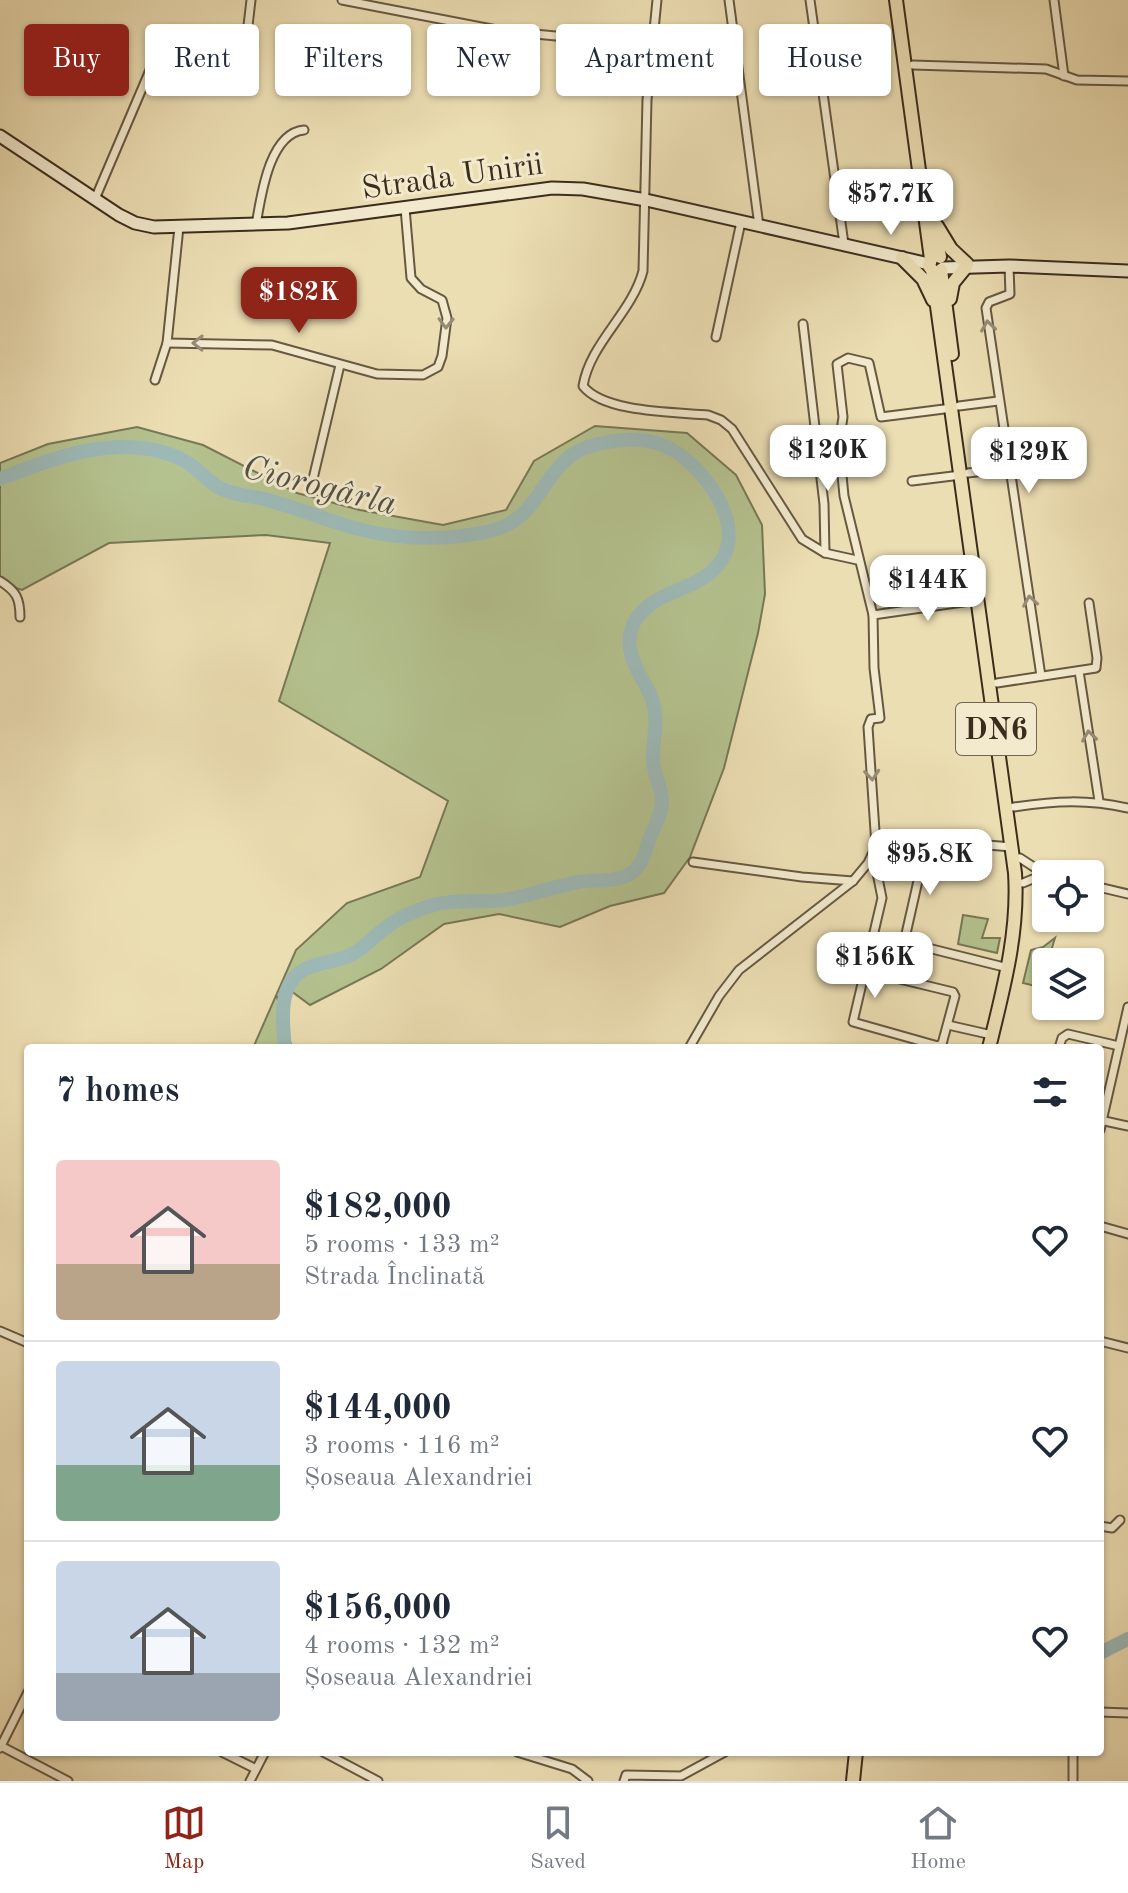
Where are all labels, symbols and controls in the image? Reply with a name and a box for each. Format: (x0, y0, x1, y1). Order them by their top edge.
chip: Buy (24, 24, 129, 96)
chip: Rent (145, 24, 259, 96)
chip: Filters (275, 24, 411, 96)
chip: New (427, 24, 540, 96)
chip: Apartment (556, 24, 743, 96)
chip: House (759, 24, 891, 96)
street label: Strada Unirii (360, 149, 545, 207)
pin: $57.7K (826, 169, 956, 237)
text: $57.7K (847, 182, 935, 208)
pin: $182K (243, 267, 355, 335)
text: $182K (259, 280, 339, 306)
one-way arrow (437, 317, 454, 330)
one-way arrow (980, 319, 997, 333)
one-way arrow (191, 334, 204, 352)
pin: $120K (772, 425, 884, 493)
pin: $129K (973, 427, 1085, 495)
text: $120K (788, 438, 868, 464)
text: $129K (989, 440, 1069, 466)
water label: Ciorogârla (239, 451, 400, 522)
pin: $144K (872, 555, 984, 623)
text: $144K (888, 568, 968, 594)
one-way arrow (1022, 595, 1039, 608)
road number: DN6 (956, 703, 1036, 755)
one-way arrow (1081, 729, 1098, 743)
one-way arrow (863, 768, 880, 781)
pin: $95.8K (865, 829, 995, 897)
text: $95.8K (886, 842, 974, 868)
map controls (1032, 860, 1104, 1020)
button: locate (1032, 860, 1104, 932)
pin: $156K (819, 932, 931, 1000)
text: $156K (835, 945, 915, 971)
button: layers (1032, 948, 1104, 1020)
icon: filters (1028, 1070, 1072, 1114)
text: 7 homes (56, 1075, 179, 1109)
text: $182,000 (304, 1191, 452, 1225)
icon: home (120, 1192, 216, 1288)
icon: heart (1028, 1218, 1072, 1262)
text: 5 rooms · 133 m² (304, 1232, 500, 1258)
text: Strada Înclinată (304, 1264, 485, 1290)
text: $144,000 (304, 1392, 452, 1426)
icon: home (120, 1393, 216, 1489)
icon: heart (1028, 1419, 1072, 1463)
text: 3 rooms · 116 m² (304, 1433, 500, 1459)
text: Șoseaua Alexandriei (304, 1465, 533, 1491)
text: $156,000 (304, 1592, 452, 1626)
icon: home (120, 1593, 216, 1689)
icon: heart (1028, 1619, 1072, 1663)
text: 4 rooms · 132 m² (304, 1633, 500, 1659)
text: Șoseaua Alexandriei (304, 1665, 533, 1691)
tab: Map (162, 1801, 206, 1876)
tab: Saved (530, 1801, 586, 1876)
tab: Home (910, 1801, 966, 1876)

